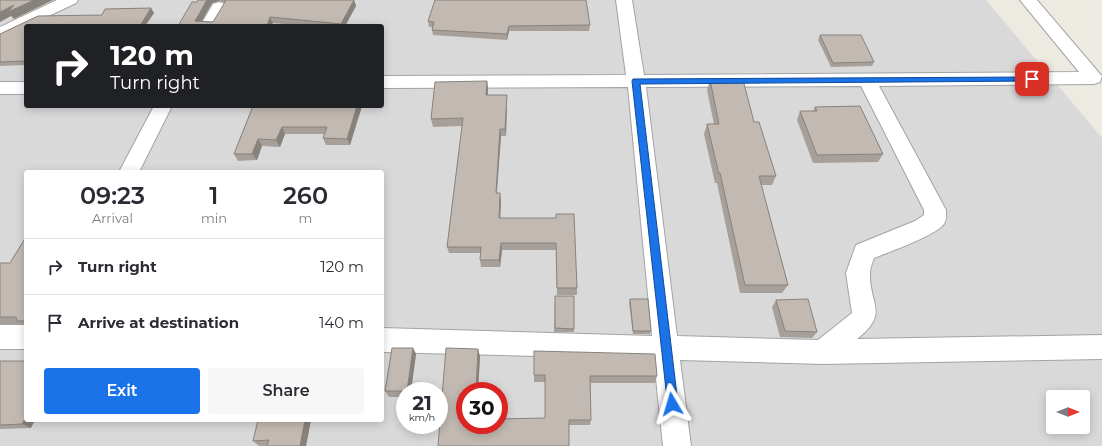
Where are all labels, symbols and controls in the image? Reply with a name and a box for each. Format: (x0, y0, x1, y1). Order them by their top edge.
text: 120 m (110, 38, 194, 72)
icon: right (44, 40, 96, 92)
pin (1015, 62, 1049, 96)
icon: arrive (1021, 68, 1043, 90)
text: Turn right (110, 72, 200, 94)
text: 09:23 (80, 181, 145, 210)
text: 1 (209, 181, 218, 210)
text: 260 (283, 181, 328, 210)
text: Arrival (92, 210, 133, 226)
text: min (201, 210, 227, 226)
text: m (299, 210, 312, 226)
icon: right (44, 256, 66, 278)
text: Turn right (78, 257, 157, 276)
text: 120 m (320, 257, 364, 276)
icon: arrive (44, 312, 66, 334)
text: Arrive at destination (78, 313, 239, 332)
text: 140 m (319, 313, 364, 332)
button: Exit (44, 368, 200, 414)
button: Share (208, 368, 364, 414)
speed limit sign: 30 (456, 382, 508, 434)
position arrow (651, 383, 693, 425)
north arrow (1046, 390, 1090, 434)
map controls (1046, 390, 1090, 434)
text: 21 (412, 391, 432, 415)
text: km/h (409, 411, 435, 424)

